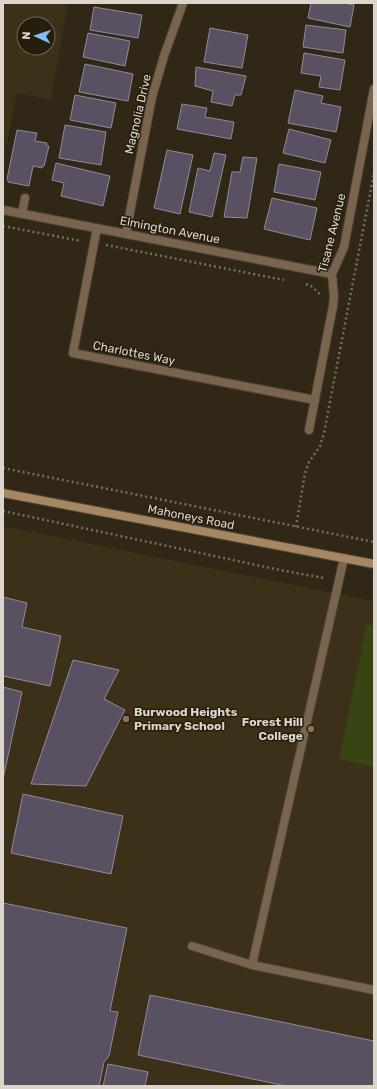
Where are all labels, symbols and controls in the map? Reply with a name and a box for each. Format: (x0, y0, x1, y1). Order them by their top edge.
north arrow (16, 16, 56, 56)
text: N (20, 31, 33, 40)
street label: Magnolia Drive (122, 72, 154, 155)
street label: Tisane Avenue (315, 192, 349, 274)
street label: Elmington Avenue (119, 213, 222, 247)
street label: Charlottes Way (92, 338, 177, 368)
street label: Mahoneys Road (146, 502, 236, 532)
place label: Burwood Heights Primary School (134, 705, 238, 733)
marker: Burwood Heights Primary School (121, 714, 131, 724)
place label: Forest Hill College (242, 715, 303, 743)
marker: Forest Hill College (306, 724, 316, 734)

